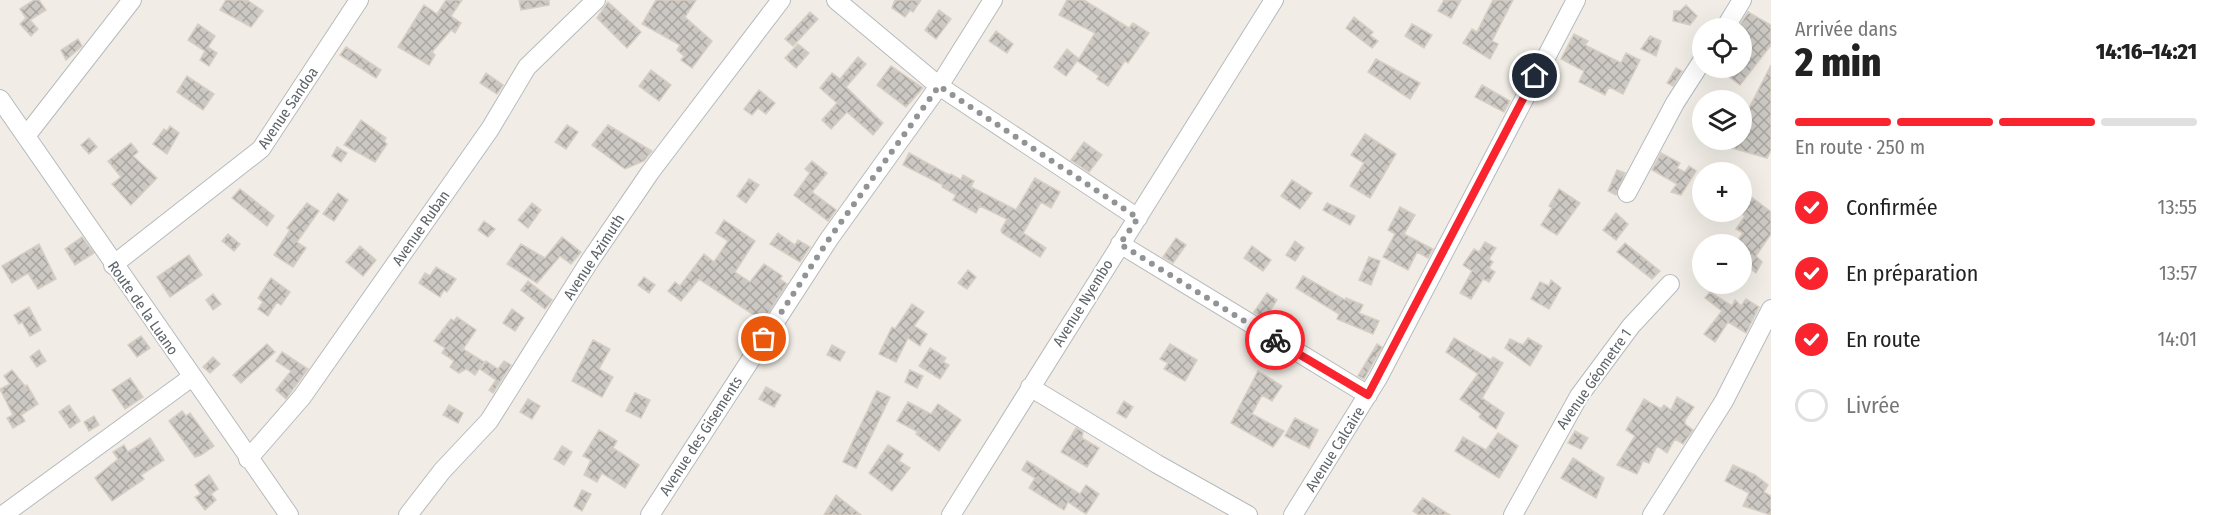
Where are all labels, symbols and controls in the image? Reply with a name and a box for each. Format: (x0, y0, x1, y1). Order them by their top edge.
text: Arrivée dans (1795, 17, 1897, 41)
map controls (1692, 18, 1752, 294)
button: locate (1692, 18, 1752, 78)
text: 14:16–14:21 (2096, 38, 2197, 65)
text: 2 min (1795, 40, 1881, 86)
pin (1509, 50, 1560, 101)
icon: home (1518, 59, 1551, 92)
street label: Avenue Sandoa (254, 64, 322, 152)
button: layers (1692, 90, 1752, 150)
text: En route · 250 m (1795, 135, 1925, 159)
button: + (1692, 162, 1752, 222)
street label: Avenue Ruban (388, 187, 454, 269)
icon: check (1795, 191, 1828, 224)
text: Confirmée (1846, 194, 1938, 221)
text: 13:55 (2158, 195, 2197, 219)
street label: Avenue Azimuth (560, 211, 628, 303)
button: − (1692, 234, 1752, 294)
street label: Avenue Nyembo (1049, 256, 1117, 350)
icon: check (1795, 257, 1828, 290)
street label: Route de la Luano (104, 258, 182, 358)
text: En préparation (1846, 260, 1978, 287)
text: 13:57 (2159, 261, 2197, 285)
courier (1245, 310, 1305, 370)
pin (738, 313, 789, 364)
icon: bag (747, 322, 780, 355)
icon: check (1795, 323, 1828, 356)
icon: bike (1259, 324, 1292, 357)
street label: Avenue Géometre 1 (1553, 326, 1635, 432)
text: En route (1846, 326, 1921, 353)
text: 14:01 (2158, 327, 2197, 351)
street label: Avenue des Gisements (656, 373, 746, 499)
text: Livrée (1846, 392, 1900, 419)
street label: Avenue Calcaire (1302, 403, 1368, 495)

